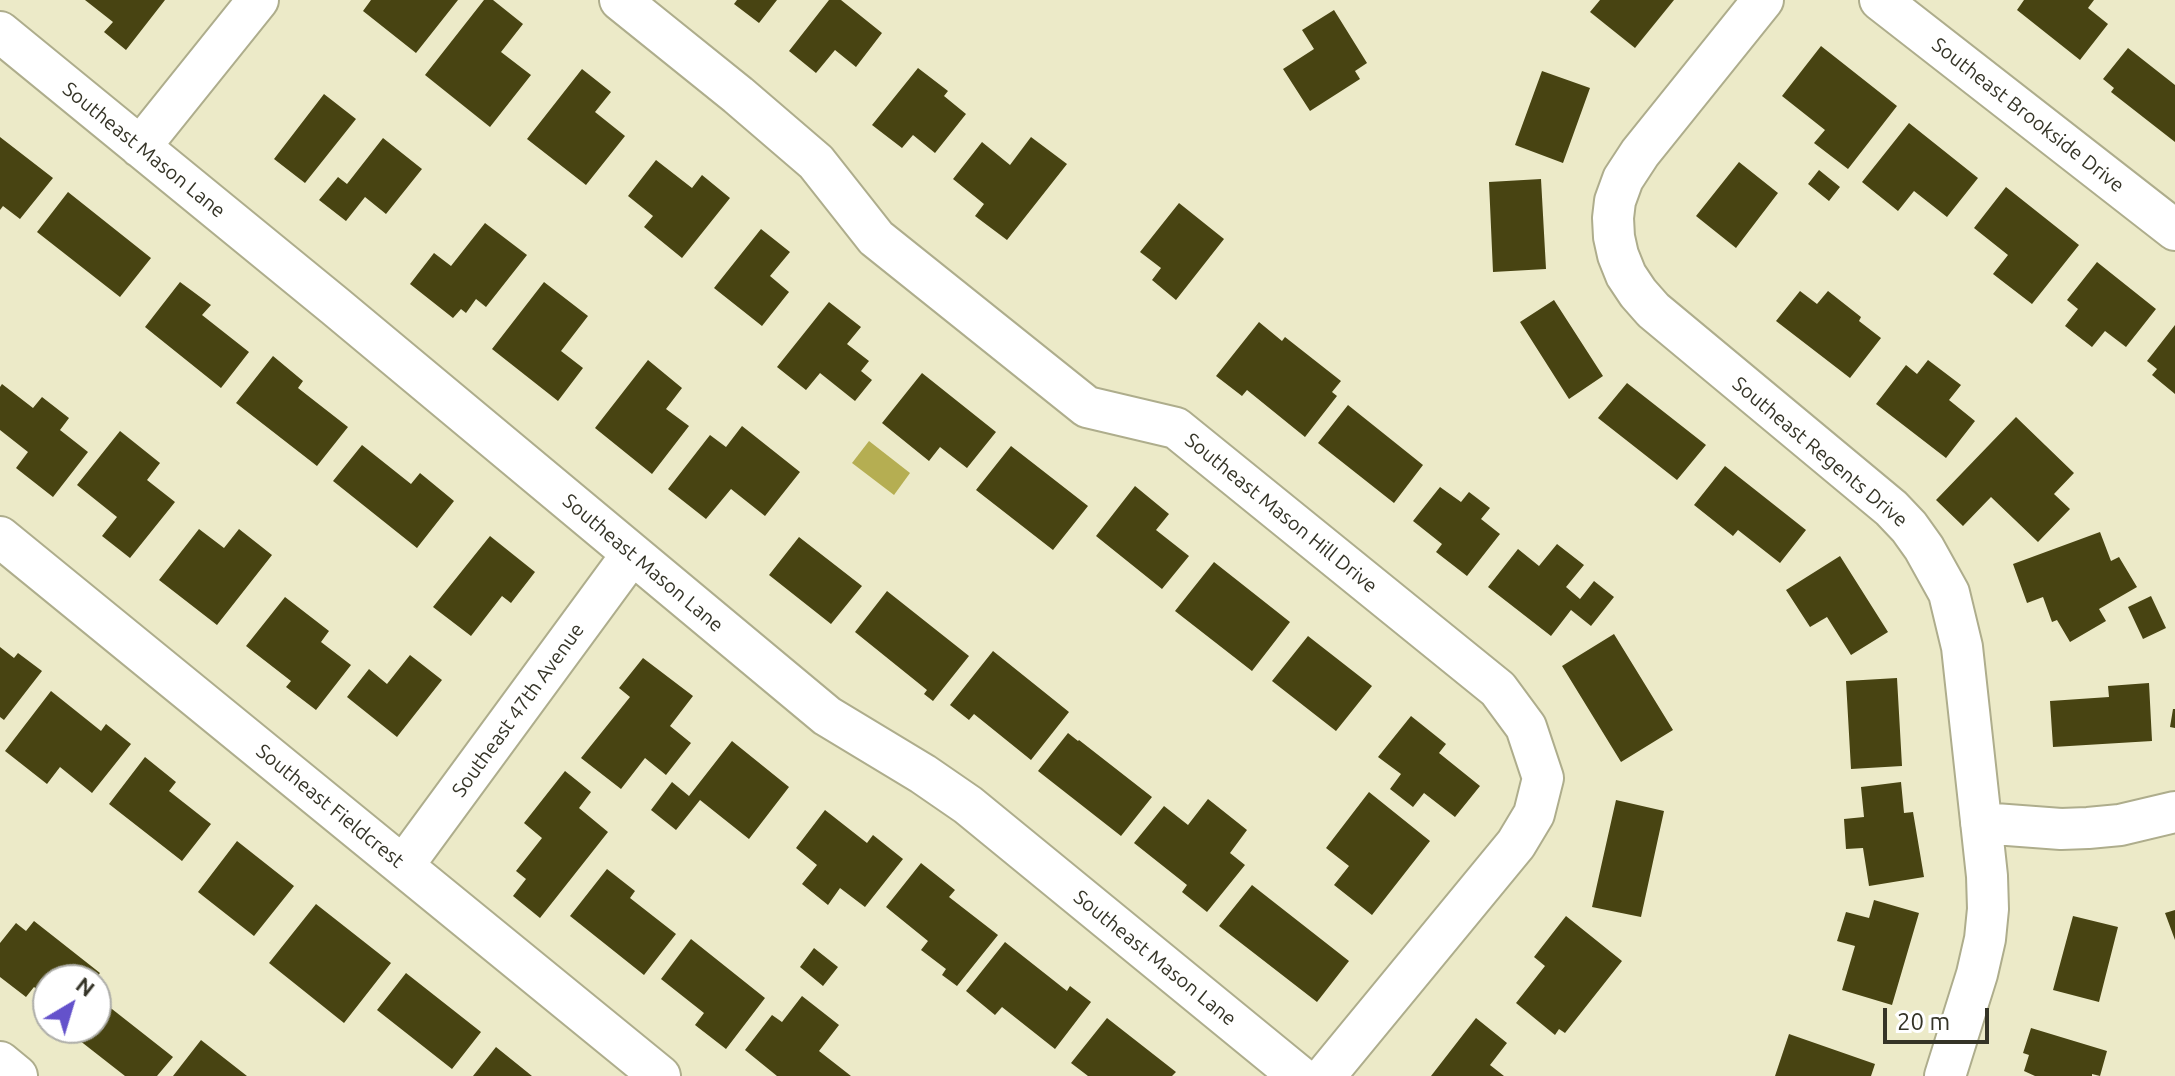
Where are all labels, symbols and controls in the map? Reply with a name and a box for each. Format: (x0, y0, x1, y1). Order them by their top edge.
street label: Southeast Brookside Drive (1927, 33, 2129, 197)
street label: Southeast Mason Lane (58, 77, 230, 223)
street label: Southeast Regents Drive (1728, 372, 1912, 532)
street label: Southeast Mason Hill Drive (1180, 428, 1382, 598)
street label: Southeast Mason Lane (558, 489, 728, 637)
street label: Southeast 47th Avenue (447, 618, 589, 802)
street label: Southeast Fieldcrest (251, 739, 409, 873)
street label: Southeast Mason Lane (1069, 885, 1241, 1031)
north arrow (32, 964, 112, 1044)
text: N (72, 971, 100, 1001)
scale bar (1887, 992, 1993, 1042)
text: 20 m (1897, 1008, 1950, 1035)

